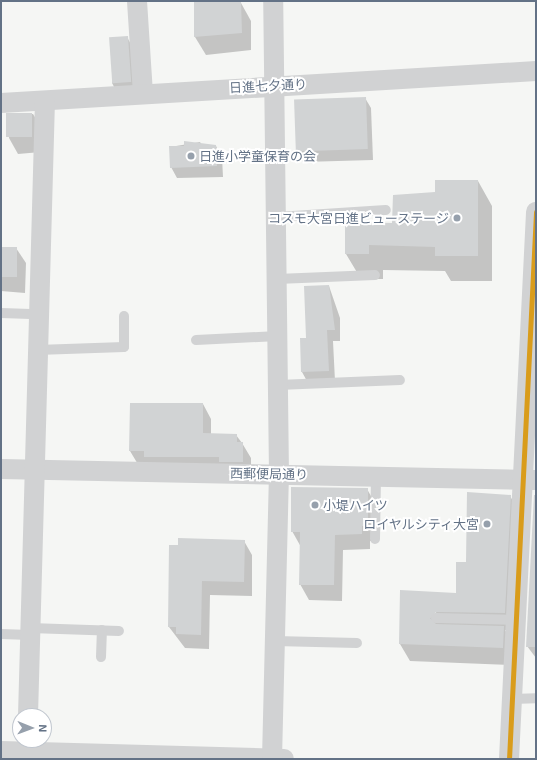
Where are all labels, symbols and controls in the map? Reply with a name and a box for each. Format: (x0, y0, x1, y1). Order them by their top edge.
street label: 日進七夕通り (229, 76, 307, 96)
place label: 日進小学童保育の会 (199, 148, 316, 164)
marker: 日進小学童保育の会 (186, 151, 196, 161)
place label: コスモ大宮日進ビューステージ (267, 210, 449, 226)
marker: コスモ大宮日進ビューステージ (452, 213, 462, 223)
street label: 西郵便局通り (230, 466, 308, 482)
place label: 小堤ハイツ (323, 497, 388, 513)
marker: 小堤ハイツ (310, 500, 320, 510)
place label: ロイヤルシティ大宮 (362, 516, 479, 532)
marker: ロイヤルシティ大宮 (482, 519, 492, 529)
north arrow (12, 708, 52, 748)
text: N (37, 724, 50, 732)

